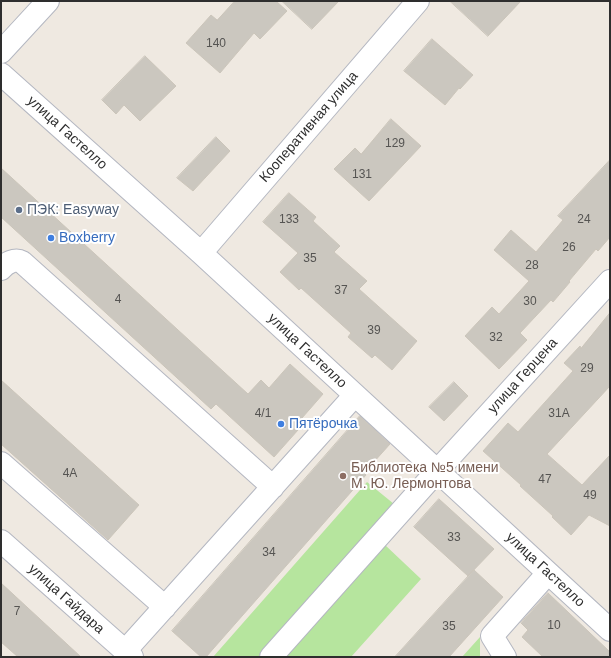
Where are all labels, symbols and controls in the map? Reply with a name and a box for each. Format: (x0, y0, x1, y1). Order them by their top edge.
house number: 140 (206, 37, 226, 51)
street label: Кооперативная улица (256, 68, 362, 186)
street label: улица Гастелло (24, 93, 110, 173)
house number: 129 (385, 137, 405, 151)
house number: 131 (352, 168, 372, 182)
place label: ПЭК: Easyway (27, 202, 119, 218)
marker: ПЭК: Easyway (14, 205, 24, 215)
house number: 133 (279, 213, 299, 227)
house number: 24 (577, 213, 591, 227)
place label: Boxberry (59, 230, 115, 246)
marker: Boxberry (46, 233, 56, 243)
house number: 26 (562, 241, 576, 255)
house number: 35 (303, 252, 317, 266)
house number: 28 (525, 259, 539, 273)
house number: 37 (334, 284, 348, 298)
house number: 4 (115, 293, 121, 307)
house number: 30 (523, 295, 537, 309)
street label: улица Гастелло (264, 310, 350, 392)
house number: 39 (367, 324, 381, 338)
house number: 32 (489, 331, 503, 345)
street label: улица Герцена (485, 335, 561, 417)
house number: 29 (580, 362, 594, 376)
house number: 4/1 (255, 407, 271, 421)
house number: 31А (548, 407, 570, 421)
place label: Пятёрочка (289, 416, 358, 432)
marker: Пятёрочка (276, 419, 286, 429)
place label: Библиотека №5 имени М. Ю. Лермонтова (351, 460, 498, 492)
house number: 4А (63, 467, 77, 481)
marker: Библиотека №5 имени М. Ю. Лермонтова (338, 471, 348, 481)
house number: 47 (538, 473, 552, 487)
house number: 49 (583, 489, 597, 503)
street label: улица Гастелло (502, 529, 588, 611)
house number: 33 (447, 531, 461, 545)
house number: 34 (262, 546, 276, 560)
street label: улица Гайдара (25, 561, 107, 637)
house number: 7 (14, 605, 20, 619)
house number: 10 (547, 619, 561, 633)
house number: 35 (442, 620, 456, 634)

